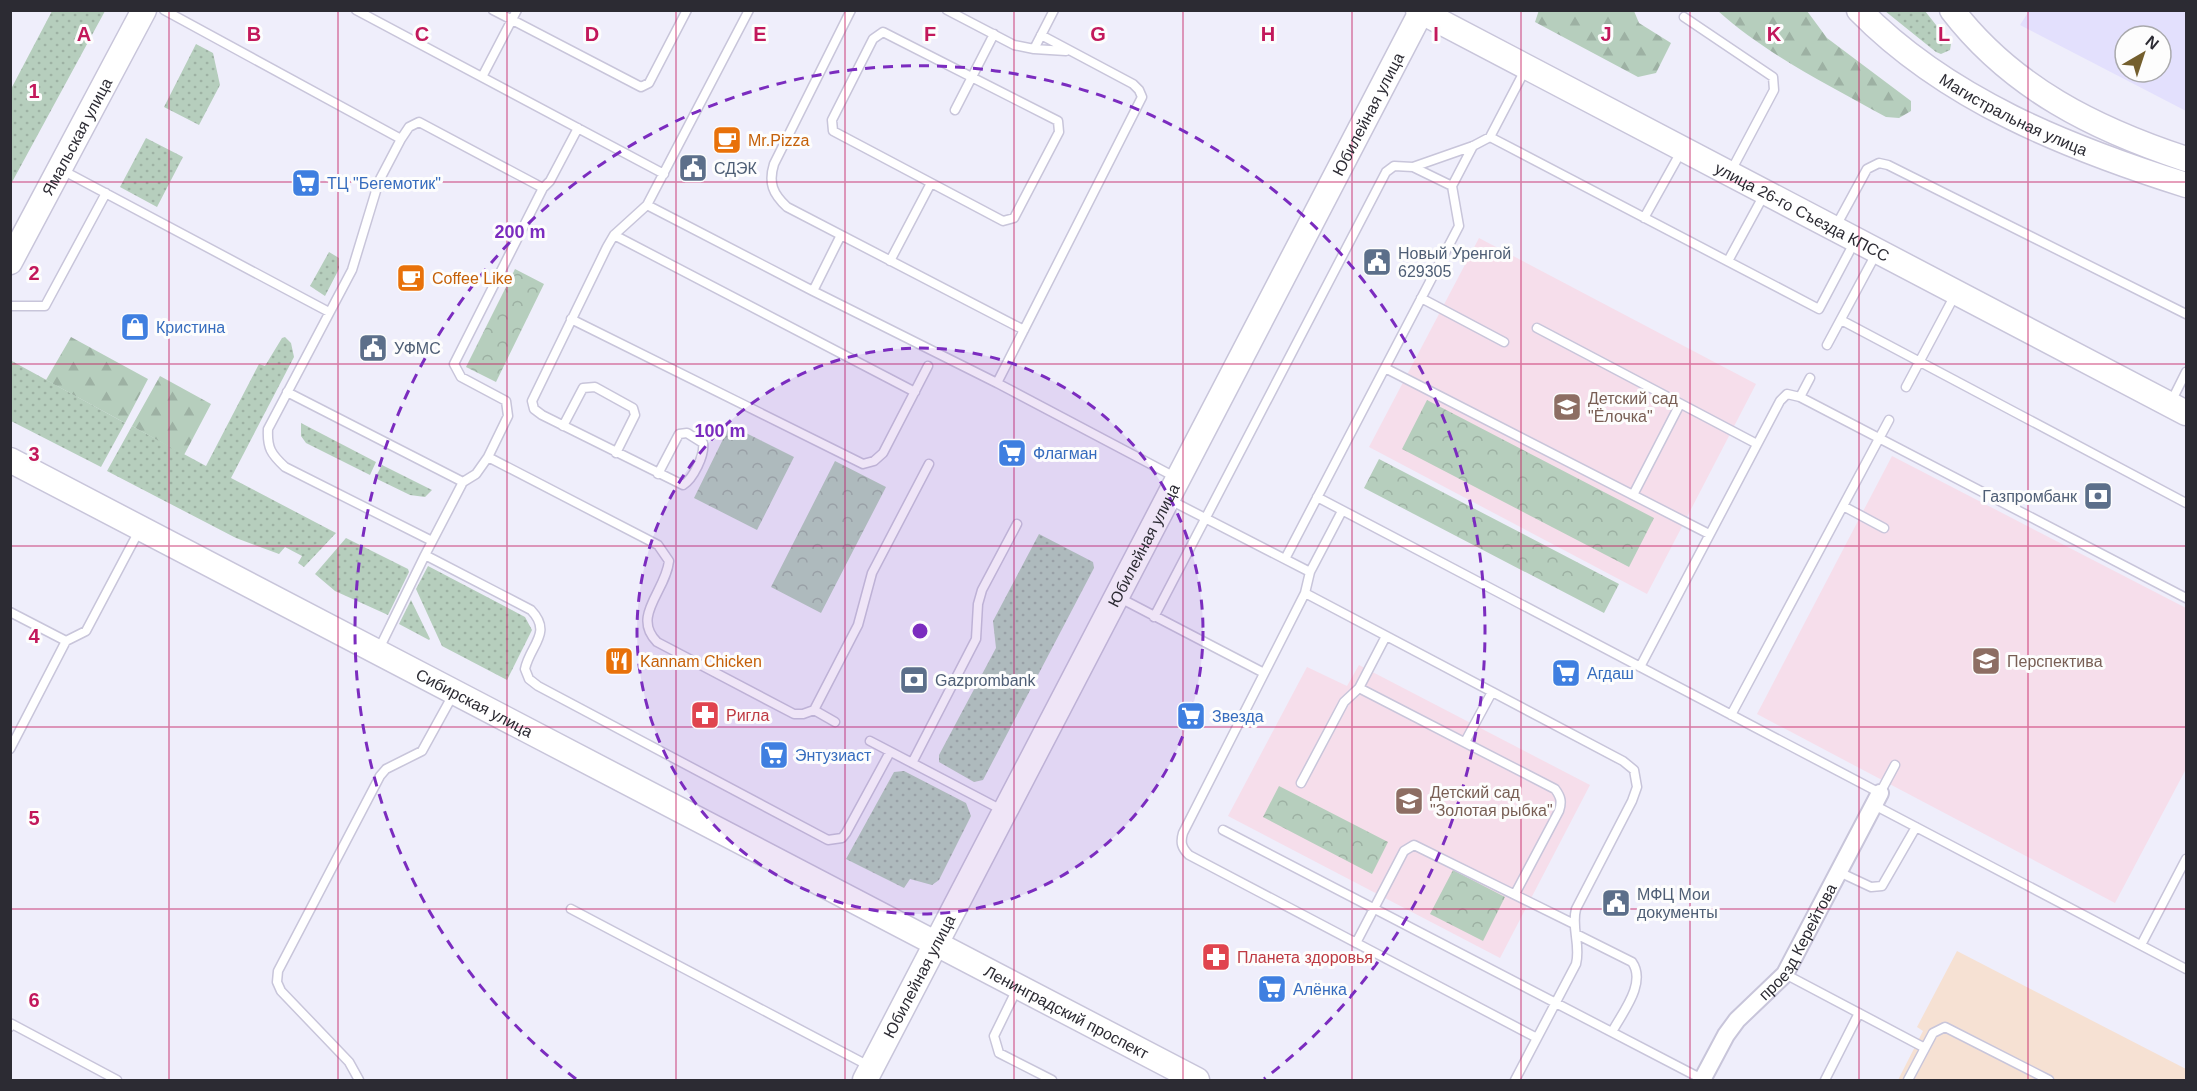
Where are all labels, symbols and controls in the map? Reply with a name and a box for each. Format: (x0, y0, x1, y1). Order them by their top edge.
text: A (77, 23, 91, 45)
text: B (247, 23, 261, 45)
text: C (415, 23, 429, 45)
text: D (585, 23, 599, 45)
text: E (753, 23, 767, 45)
text: F (924, 23, 936, 45)
text: G (1090, 23, 1106, 45)
text: H (1261, 23, 1275, 45)
text: I (1433, 23, 1439, 45)
text: J (1600, 23, 1612, 45)
text: K (1767, 23, 1782, 45)
text: L (1938, 23, 1950, 45)
north arrow (2113, 24, 2173, 84)
text: N (2142, 32, 2162, 53)
street label: Юбилейная улица (1329, 50, 1407, 178)
street label: Магистральная улица (1937, 70, 2090, 158)
street label: Ямальская улица (39, 75, 115, 198)
text: 1 (28, 80, 40, 102)
cafe icon: Mr.Pizza (711, 124, 743, 156)
place label: Mr.Pizza (748, 132, 809, 149)
public building icon: СДЭК (677, 152, 709, 184)
street label: улица 26-го Съезда КПСС (1712, 159, 1892, 264)
place label: СДЭК (714, 160, 758, 177)
supermarket icon: ТЦ "Бегемотик" (290, 167, 322, 199)
place label: ТЦ "Бегемотик" (327, 175, 441, 192)
text: 200 m (494, 222, 546, 242)
place label: Новый Уренгой 629305 (1398, 245, 1511, 280)
public building icon: Новый Уренгой 629305 (1361, 246, 1393, 278)
text: 2 (28, 262, 40, 284)
cafe icon: Coffee Like (395, 262, 427, 294)
place label: Coffee Like (432, 270, 513, 287)
shop icon: Кристина (119, 311, 151, 343)
place label: Кристина (156, 319, 225, 336)
public building icon: УФМС (357, 332, 389, 364)
place label: УФМС (394, 340, 441, 357)
place label: Детский сад "Ёлочка" (1588, 390, 1679, 425)
school or university icon: Детский сад "Ёлочка" (1551, 391, 1583, 423)
text: 100 m (694, 421, 746, 441)
supermarket icon: Флагман (996, 437, 1028, 469)
text: 3 (28, 443, 40, 465)
place label: Флагман (1033, 445, 1097, 462)
bank icon: Газпромбанк (2082, 480, 2114, 512)
street label: Юбилейная улица (1104, 481, 1182, 610)
place label: Газпромбанк (1982, 488, 2078, 505)
centre of rings (910, 621, 930, 641)
text: 4 (28, 625, 40, 647)
restaurant icon: Kannam Chicken (603, 645, 635, 677)
school or university icon: Перспектива (1970, 645, 2002, 677)
place label: Kannam Chicken (640, 653, 762, 670)
place label: Перспектива (2007, 653, 2103, 670)
supermarket icon: Агдаш (1550, 657, 1582, 689)
bank icon: Gazprombank (898, 664, 930, 696)
street label: Сибирская улица (413, 665, 536, 740)
place label: Агдаш (1587, 665, 1634, 682)
place label: Gazprombank (935, 672, 1036, 689)
pharmacy icon: Ригла (689, 699, 721, 731)
supermarket icon: Звезда (1175, 700, 1207, 732)
place label: Ригла (726, 707, 769, 724)
place label: Звезда (1212, 708, 1264, 725)
supermarket icon: Энтузиаст (758, 739, 790, 771)
place label: Энтузиаст (795, 747, 872, 764)
place label: Детский сад "Золотая рыбка" (1430, 784, 1553, 819)
school or university icon: Детский сад "Золотая рыбка" (1393, 785, 1425, 817)
text: 5 (28, 807, 40, 829)
street label: проезд Керейтова (1755, 881, 1839, 1003)
place label: МФЦ Мои документы (1637, 886, 1718, 921)
public building icon: МФЦ Мои документы (1600, 887, 1632, 919)
street label: Юбилейная улица (880, 912, 958, 1041)
pharmacy icon: Планета здоровья (1200, 941, 1232, 973)
place label: Планета здоровья (1237, 949, 1373, 966)
street label: Ленинградский проспект (982, 962, 1152, 1062)
supermarket icon: Алёнка (1256, 973, 1288, 1005)
place label: Алёнка (1293, 981, 1347, 998)
text: 6 (28, 989, 40, 1011)

